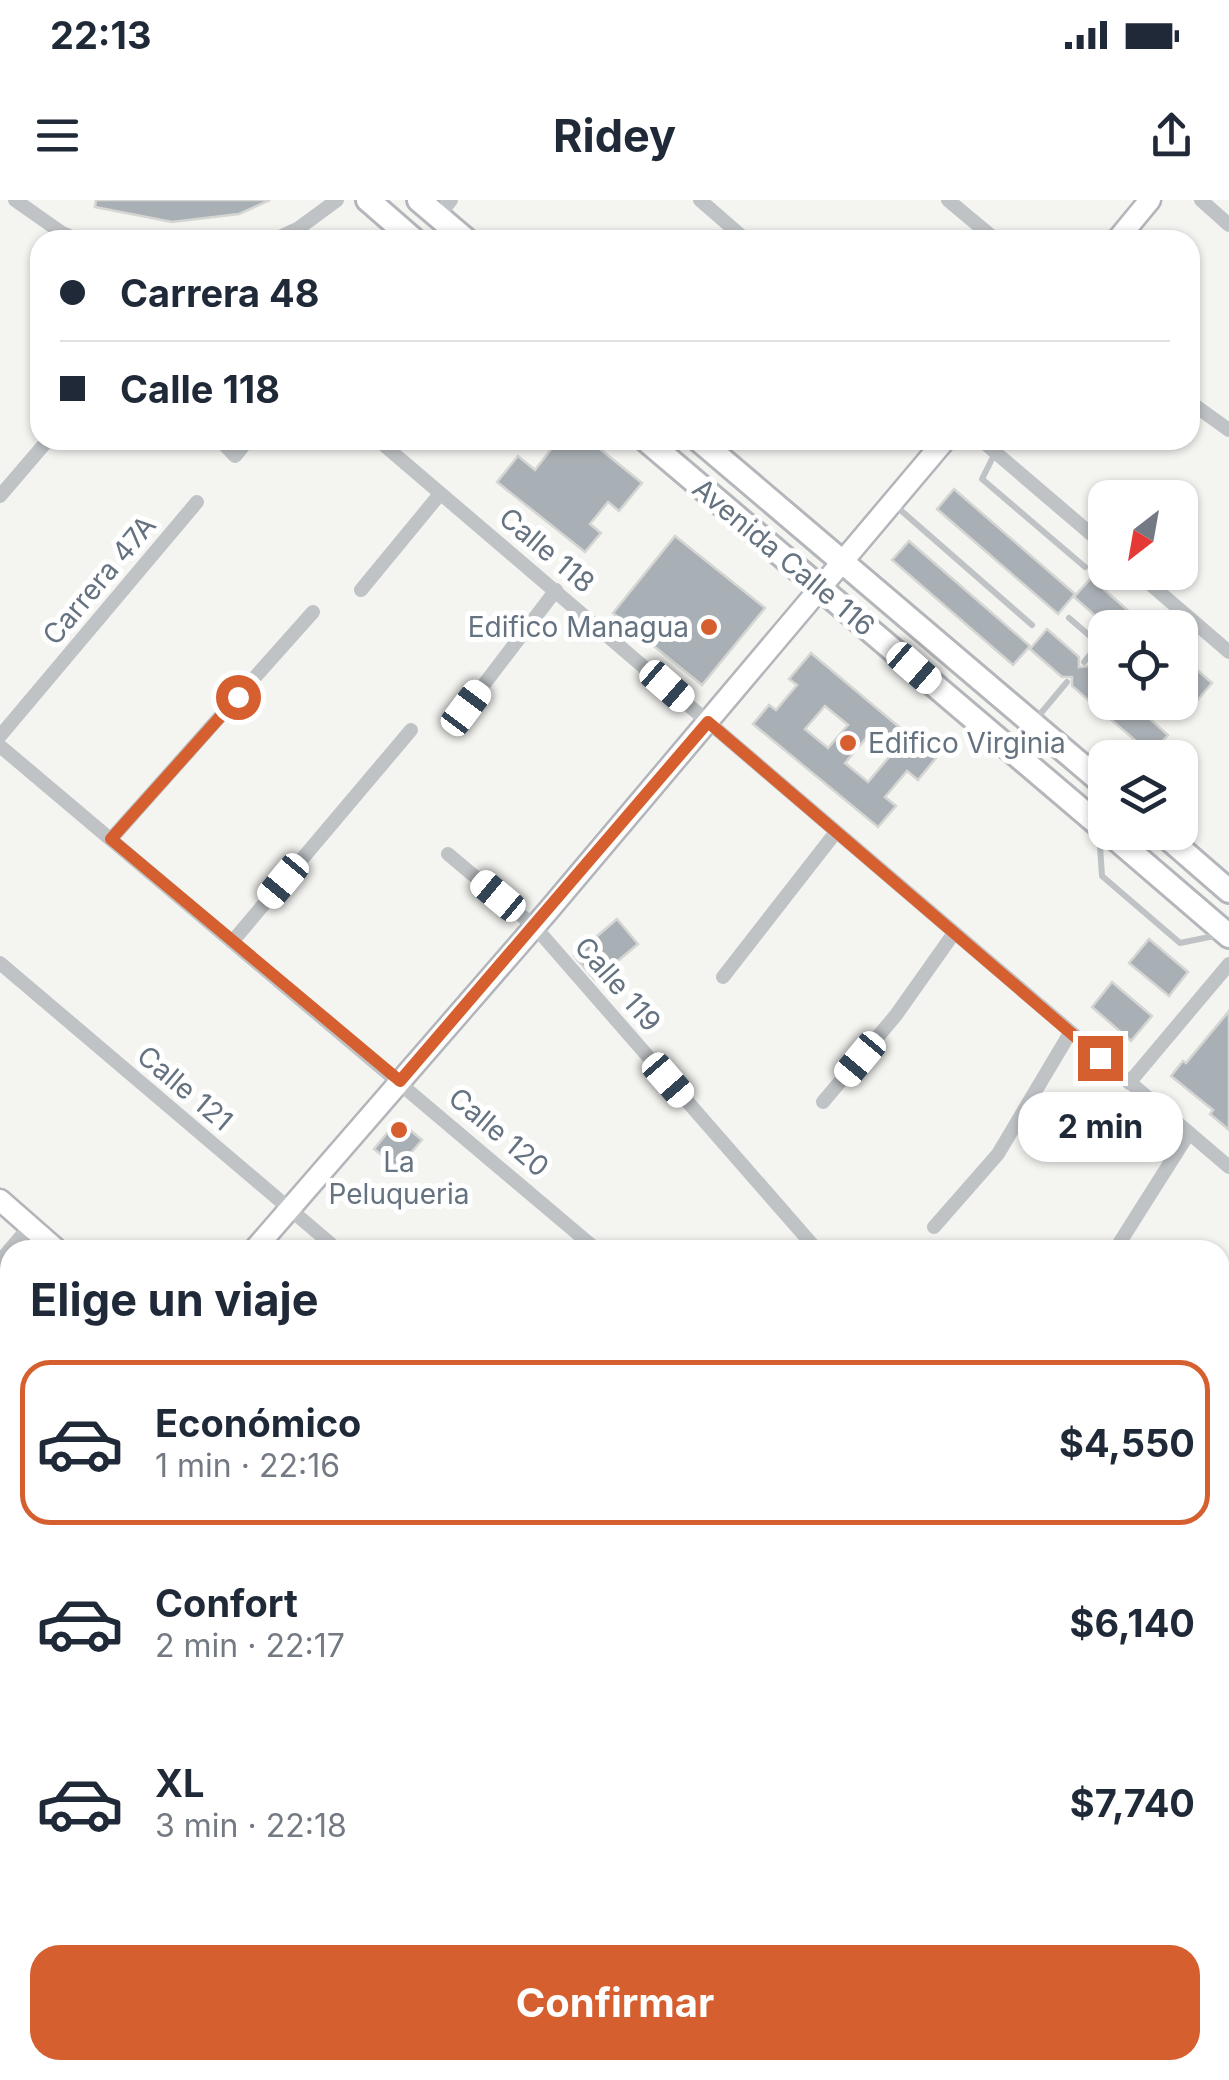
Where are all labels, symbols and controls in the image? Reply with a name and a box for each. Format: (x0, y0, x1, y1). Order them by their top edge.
text: 22:13 (50, 12, 151, 58)
icon: menu (30, 108, 85, 163)
text: Ridey (553, 108, 676, 163)
icon: share (1144, 108, 1199, 163)
text: Carrera 48 (120, 270, 320, 316)
text: Calle 118 (120, 366, 280, 412)
street label: Avenida Calle 116 (686, 471, 882, 643)
north arrow (1088, 480, 1198, 590)
map controls (1088, 480, 1198, 850)
street label: Calle 118 (492, 500, 602, 600)
street label: Carrera 47A (35, 509, 163, 651)
place label: Edifico Managua (468, 610, 689, 644)
button: locate (1088, 610, 1198, 720)
marker: Edifico Managua (698, 616, 720, 638)
car (882, 637, 946, 699)
car (635, 655, 699, 717)
route start (216, 675, 261, 720)
car (436, 675, 496, 741)
place label: Edifico Virginia (868, 726, 1066, 760)
marker: Edifico Virginia (837, 732, 859, 754)
button: layers (1088, 740, 1198, 850)
car (252, 848, 314, 914)
car (465, 865, 531, 927)
street label: Calle 119 (568, 930, 668, 1038)
car (829, 1026, 891, 1092)
route end (1078, 1036, 1123, 1081)
street label: Calle 121 (130, 1038, 240, 1138)
car (637, 1048, 699, 1112)
street label: Calle 120 (442, 1080, 556, 1184)
callout: 2 min (1018, 1093, 1182, 1163)
text: 2 min (1058, 1107, 1143, 1146)
marker: La Peluqueria (388, 1119, 410, 1141)
place label: La Peluqueria (329, 1145, 469, 1211)
text: Elige un viaje (30, 1272, 319, 1327)
icon: car (35, 1398, 125, 1488)
text: Económico (155, 1400, 361, 1446)
text: $4,550 (1059, 1420, 1195, 1466)
text: 1 min · 22:16 (155, 1446, 340, 1485)
icon: car (35, 1578, 125, 1668)
text: Confort (155, 1580, 298, 1626)
text: $6,140 (1070, 1600, 1195, 1646)
text: 2 min · 22:17 (155, 1626, 345, 1665)
icon: car (35, 1758, 125, 1848)
text: XL (155, 1760, 205, 1806)
text: $7,740 (1070, 1780, 1195, 1826)
text: 3 min · 22:18 (155, 1806, 347, 1845)
button: Confirmar (30, 1945, 1200, 2060)

